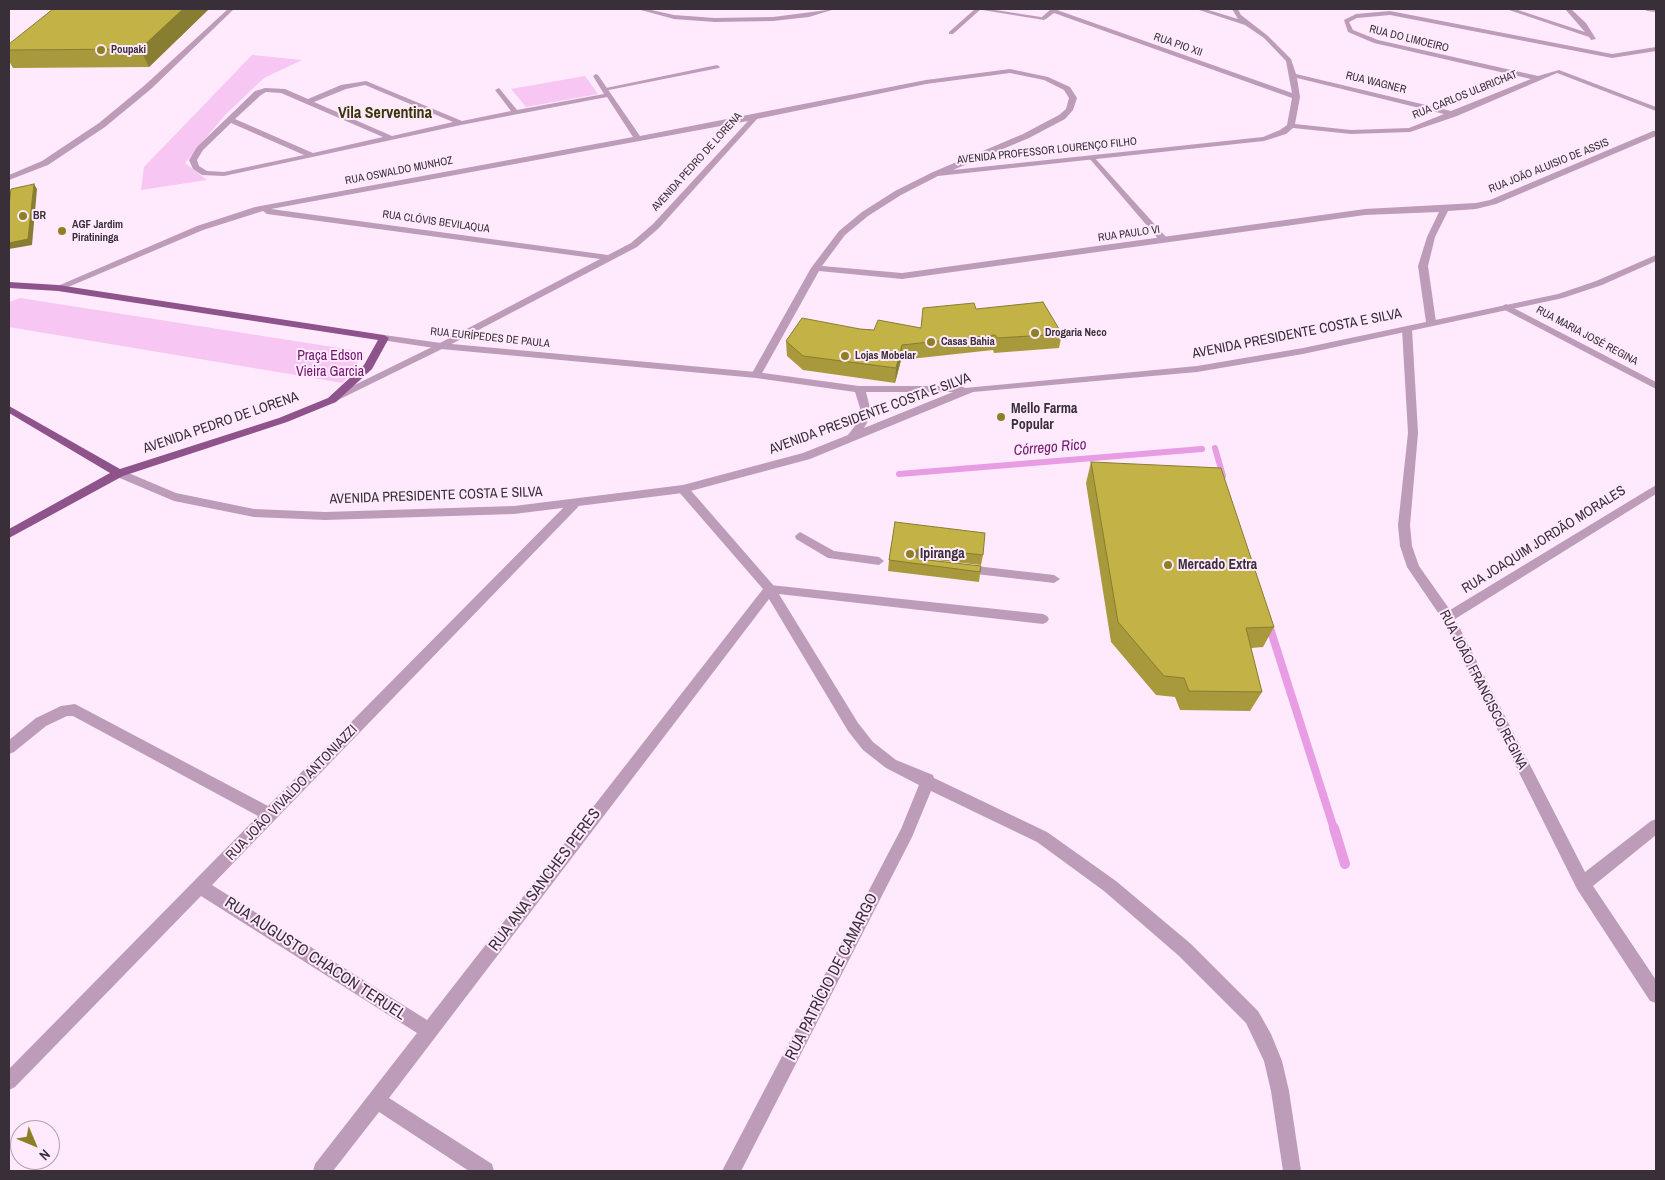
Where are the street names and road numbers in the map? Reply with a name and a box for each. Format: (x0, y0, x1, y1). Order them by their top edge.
street label: RUA DO LIMOEIRO (1368, 23, 1450, 55)
street label: RUA PIO XII (1152, 31, 1204, 59)
street label: RUA CARLOS ULBRICHAT (1411, 68, 1519, 122)
street label: RUA WAGNER (1344, 69, 1408, 97)
street label: AVENIDA PEDRO DE LORENA (649, 110, 745, 214)
street label: AVENIDA PROFESSOR LOURENÇO FILHO (956, 135, 1138, 167)
street label: RUA JOÃO ALUISIO DE ASSIS (1487, 136, 1611, 196)
street label: RUA OSWALDO MUNHOZ (344, 154, 454, 188)
street label: RUA CLÓVIS BEVILAQUA (381, 208, 491, 236)
street label: RUA PAULO VI (1097, 223, 1161, 245)
street label: RUA MARIA JOSÉ REGINA (1534, 304, 1640, 368)
street label: AVENIDA PRESIDENTE COSTA E SILVA (1191, 305, 1403, 363)
street label: RUA EURÍPEDES DE PAULA (430, 325, 550, 351)
street label: AVENIDA PRESIDENTE COSTA E SILVA (767, 370, 973, 458)
street label: AVENIDA PEDRO DE LORENA (141, 389, 301, 457)
street label: RUA JOAQUIM JORDÃO MORALES (1459, 483, 1629, 597)
street label: AVENIDA PRESIDENTE COSTA E SILVA (329, 484, 543, 508)
street label: RUA JOÃO FRANCISCO REGINA (1435, 607, 1531, 773)
street label: RUA JOÃO VIVALDO ANTONIAZZI (223, 722, 361, 864)
street label: RUA ANA SANCHES PERES (485, 805, 605, 955)
street label: RUA PATRÍCIO DE CAMARGO (782, 890, 882, 1064)
street label: RUA AUGUSTO CHACON TERUEL (221, 893, 409, 1025)

